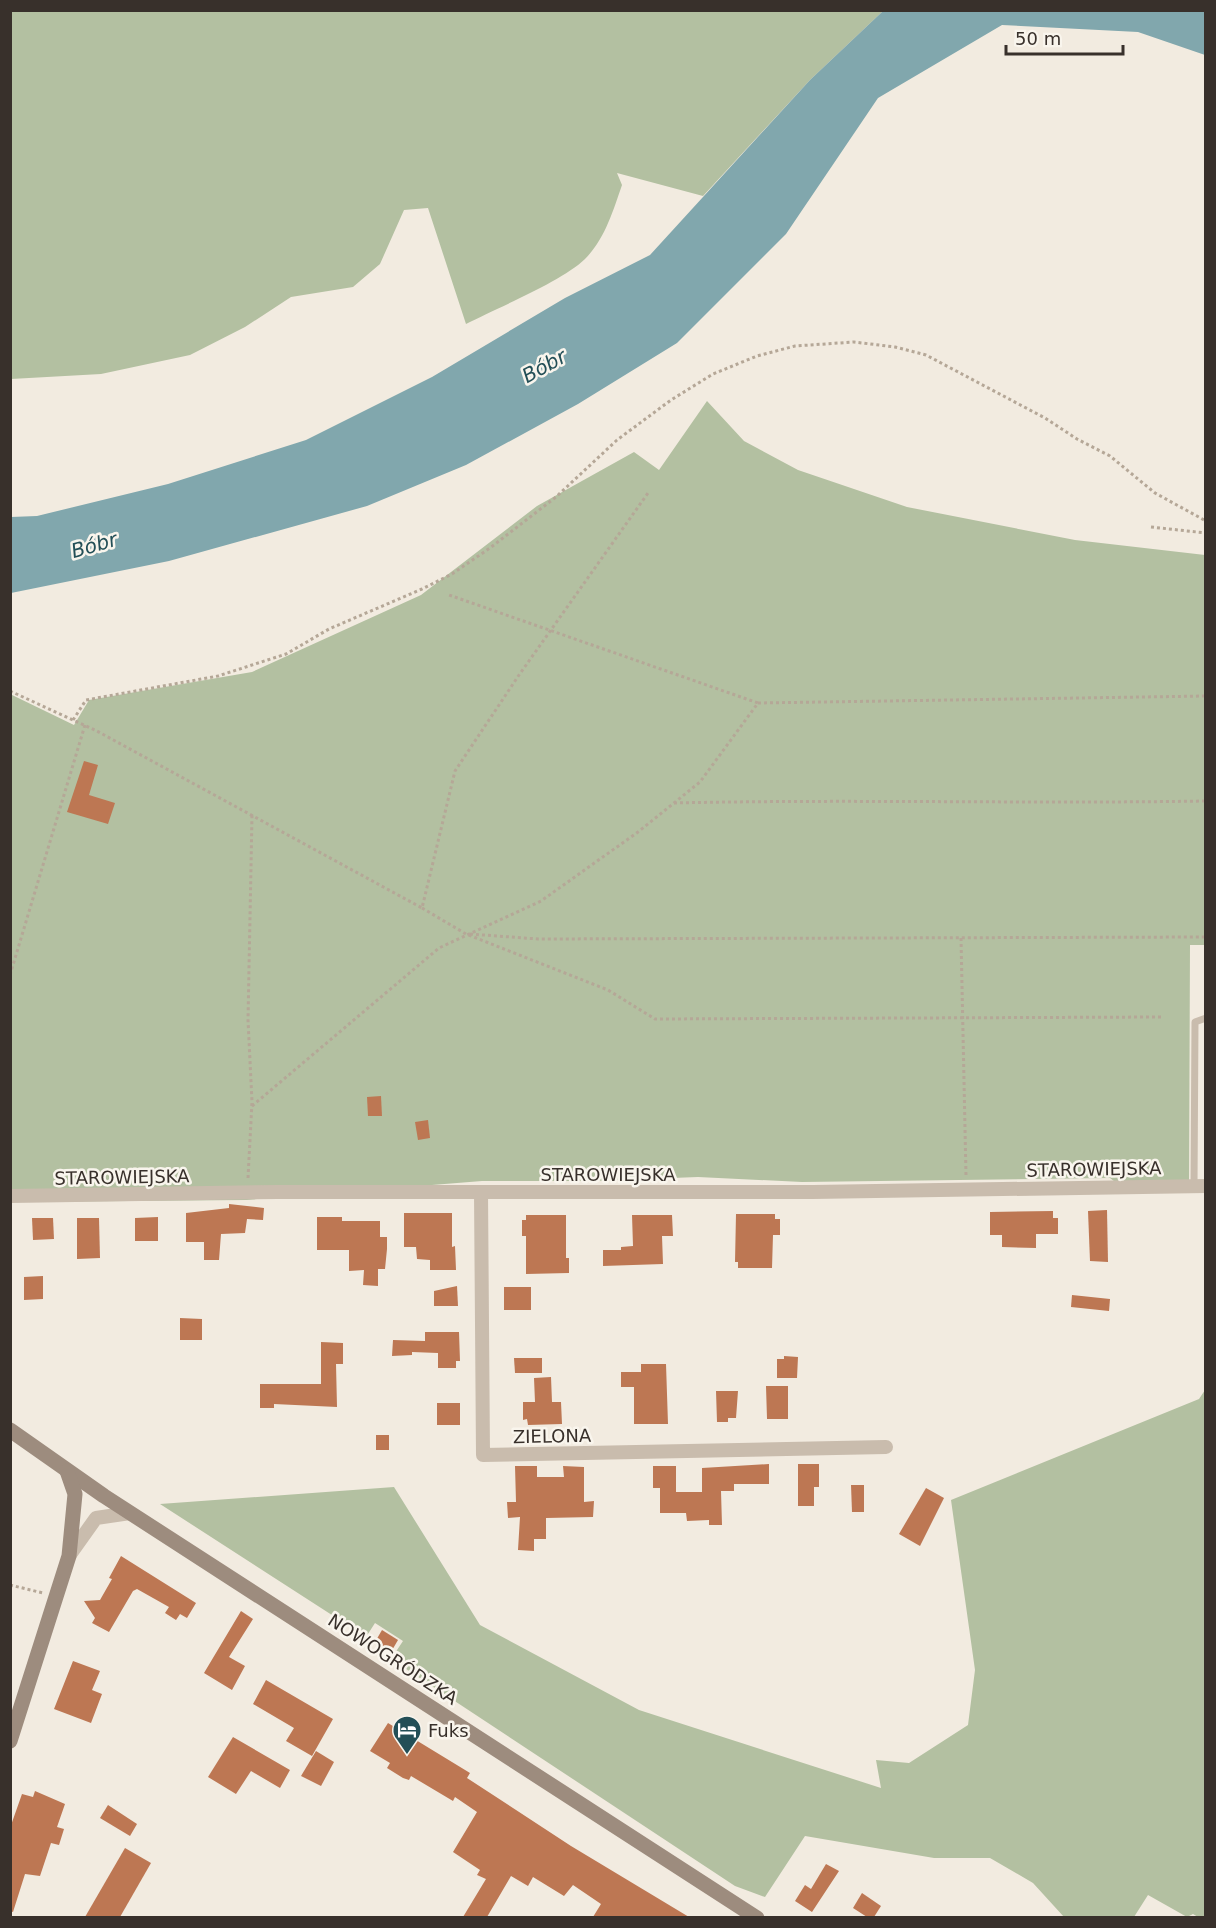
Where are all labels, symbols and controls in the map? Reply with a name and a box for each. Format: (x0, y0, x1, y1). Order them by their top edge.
scale bar (1006, 18, 1123, 56)
text: 50 m (1015, 28, 1061, 49)
water label: Bóbr (518, 343, 572, 388)
water label: Bóbr (68, 527, 122, 563)
street label: STAROWIEJSKA (1026, 1157, 1162, 1181)
street label: STAROWIEJSKA (540, 1164, 676, 1185)
street label: STAROWIEJSKA (54, 1165, 190, 1189)
street label: ZIELONA (513, 1425, 592, 1447)
street label: NOWOGRÓDZKA (324, 1609, 462, 1709)
hotel icon: Fuks (391, 1714, 423, 1756)
place label: Fuks (428, 1720, 469, 1741)

